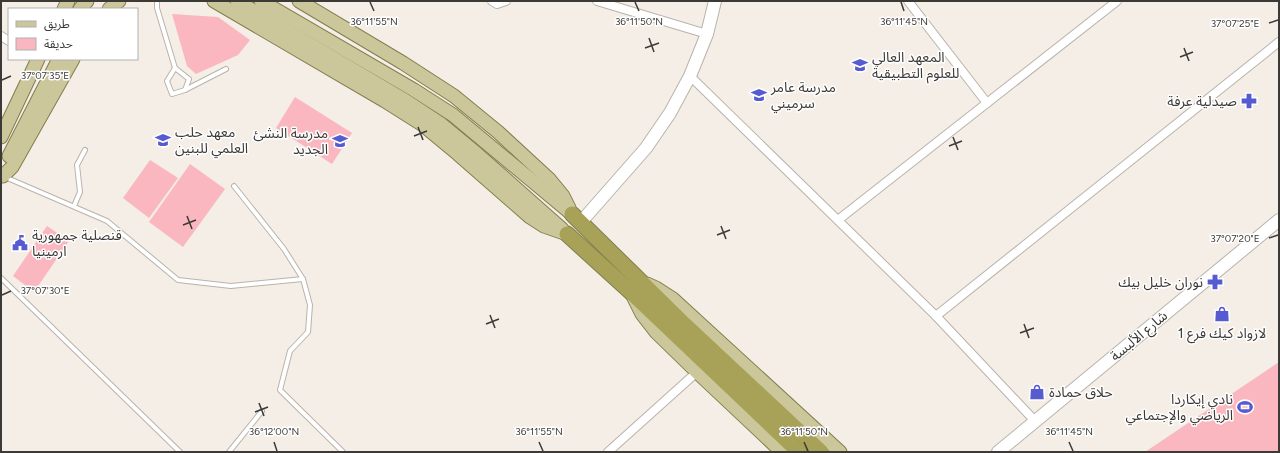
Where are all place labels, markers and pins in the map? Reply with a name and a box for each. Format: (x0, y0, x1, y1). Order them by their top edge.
place label: المعهد العالي للعلوم التطبيقية (872, 49, 959, 84)
school or university icon: المعهد العالي للعلوم التطبيقية (851, 56, 869, 74)
place label: مدرسة عامر سرميني (770, 79, 836, 114)
school or university icon: مدرسة عامر سرميني (750, 86, 768, 104)
pharmacy icon: صيدلية عرفة (1240, 92, 1258, 110)
place label: صيدلية عرفة (1167, 93, 1237, 110)
place label: معهد حلب العلمي للبنين (175, 124, 248, 159)
place label: مدرسة النشئ الجديد (253, 125, 328, 158)
school or university icon: معهد حلب العلمي للبنين (154, 131, 172, 149)
school or university icon: مدرسة النشئ الجديد (331, 132, 349, 150)
place label: قنصلية جمهورية ارمينيا (32, 227, 122, 260)
public building icon: قنصلية جمهورية ارمينيا (11, 234, 29, 252)
pharmacy icon: نوران خليل بيك (1206, 273, 1224, 291)
place label: نوران خليل بيك (1118, 274, 1203, 291)
shop icon: لازواد كيك فرع 1 (1213, 305, 1231, 323)
place label: لازواد كيك فرع 1 (1178, 325, 1266, 344)
shop icon: حلاق حمادة (1028, 383, 1046, 401)
place label: حلاق حمادة (1049, 384, 1113, 401)
place label: نادي إيكاردا الرياضي والإجتماعي (1126, 391, 1233, 426)
sports icon: نادي إيكاردا الرياضي والإجتماعي (1236, 398, 1254, 416)

